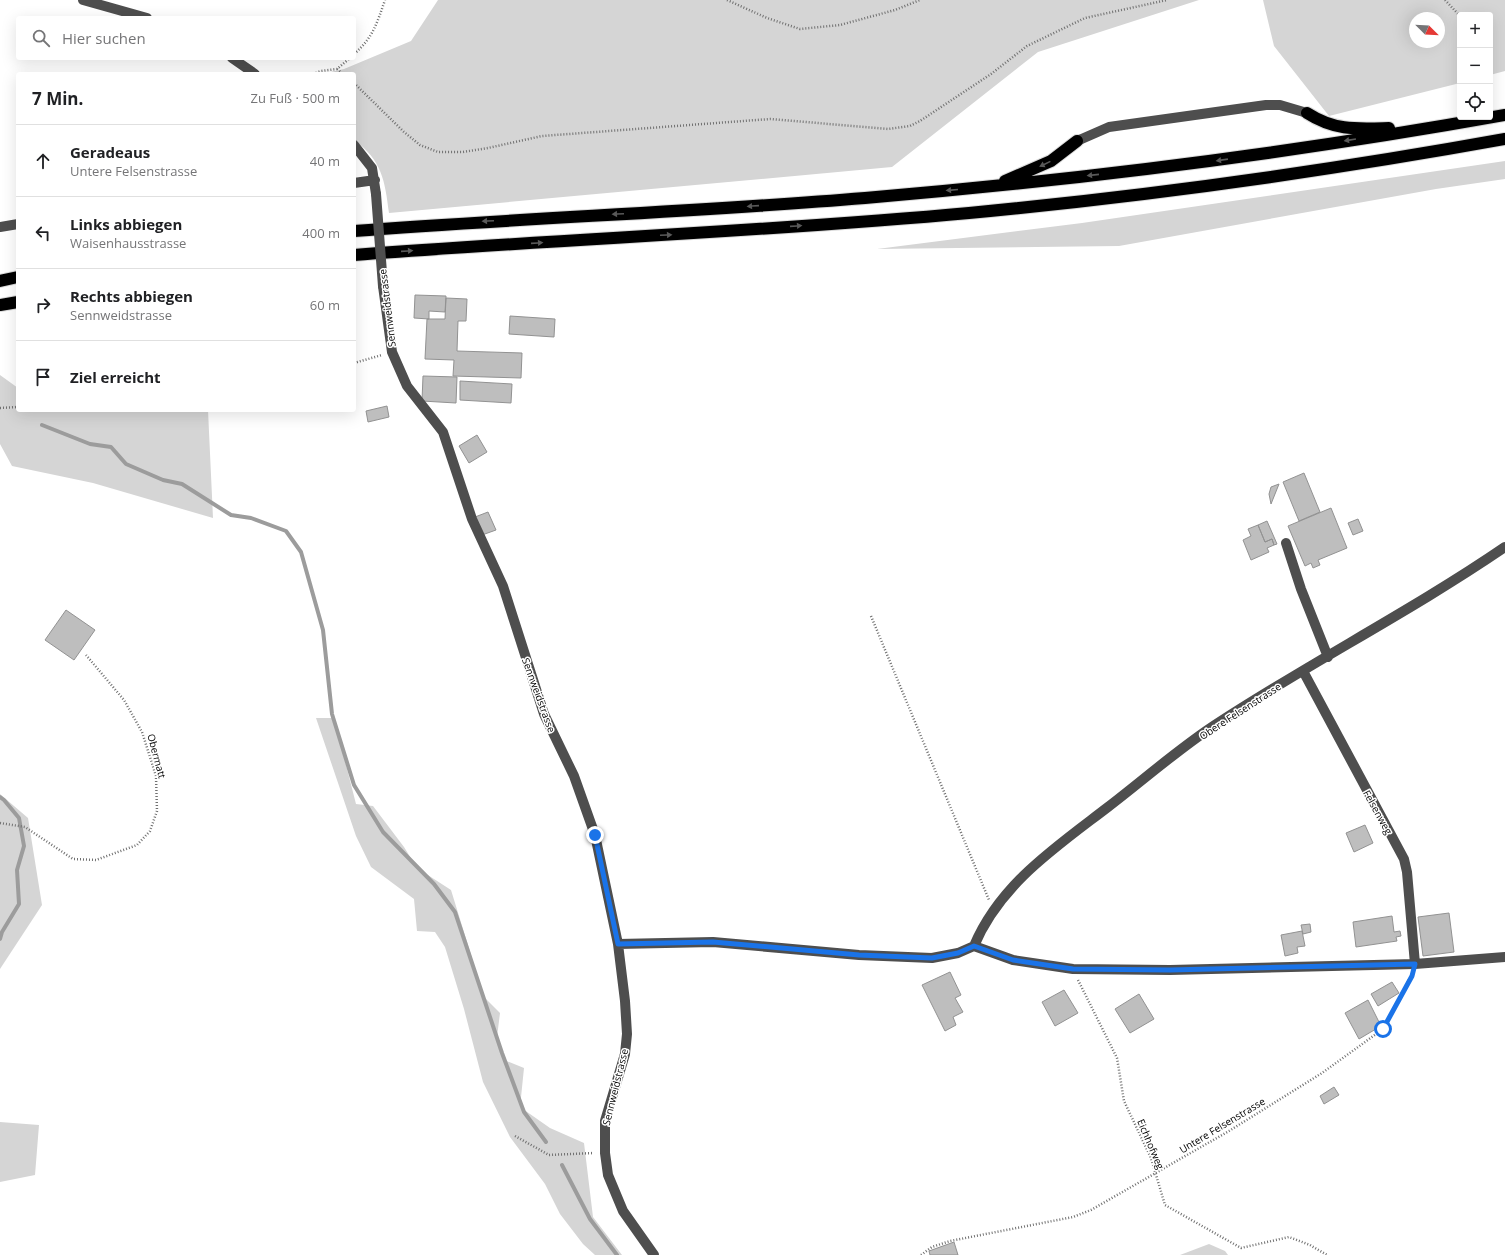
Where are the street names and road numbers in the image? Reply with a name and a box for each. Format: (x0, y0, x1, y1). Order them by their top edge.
street label: Sennweidstrasse (375, 268, 399, 348)
street label: Sennweidstrasse (519, 656, 559, 735)
street label: Obere Felsenstrasse (1196, 679, 1284, 743)
street label: Obermatt (144, 732, 170, 780)
street label: Felsenweg (1360, 787, 1396, 837)
street label: Sennweidstrasse (599, 1047, 631, 1127)
street label: Untere Felsenstrasse (1176, 1094, 1268, 1156)
street label: Eichhofweg (1134, 1117, 1168, 1172)

